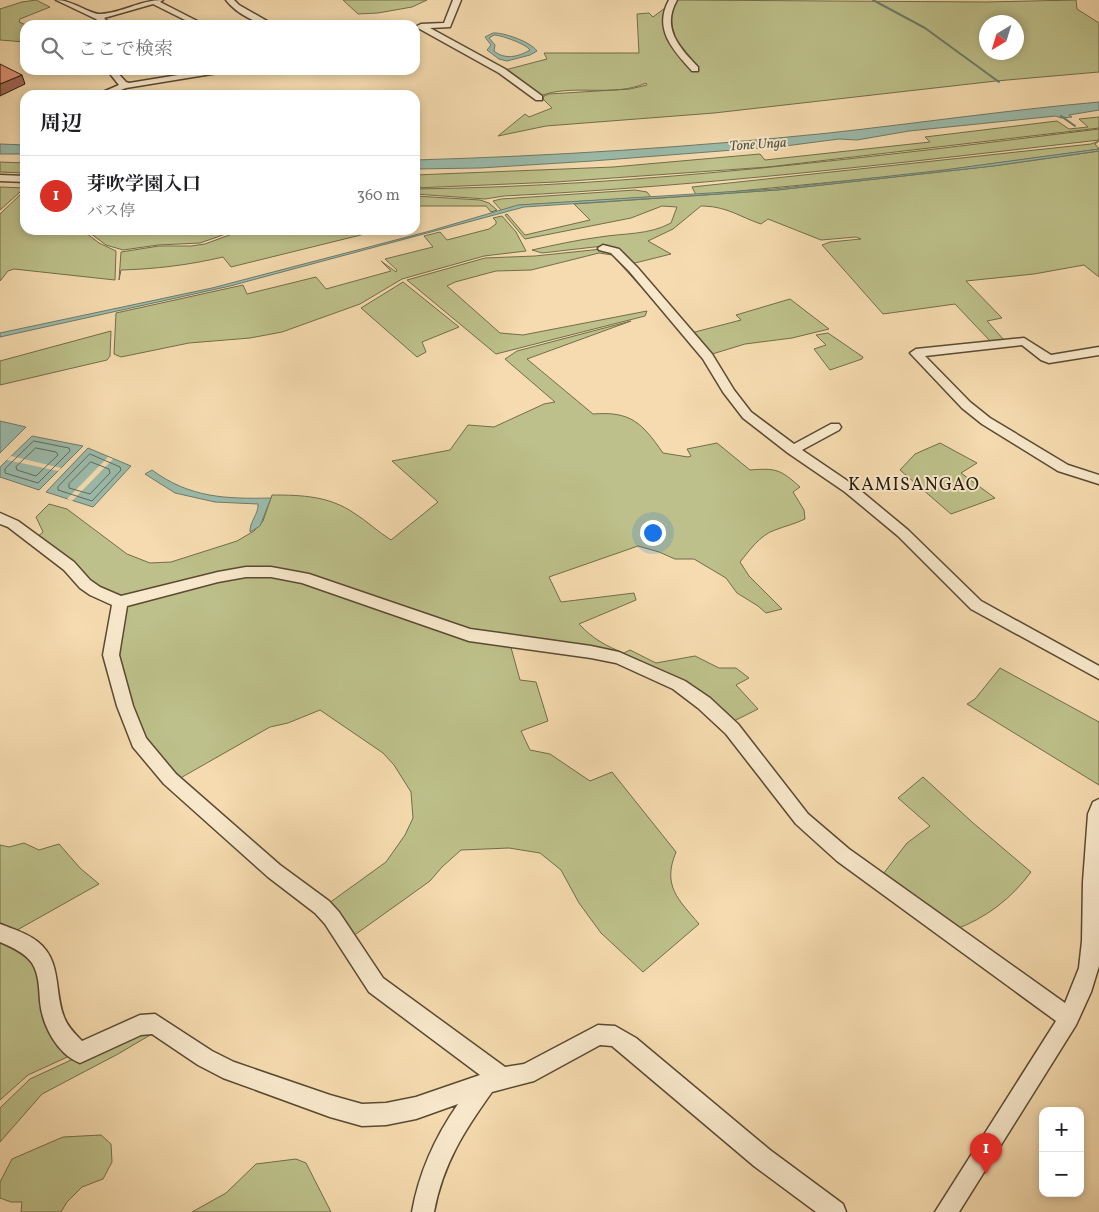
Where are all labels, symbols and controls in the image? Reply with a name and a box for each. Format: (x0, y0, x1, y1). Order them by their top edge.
north arrow (979, 15, 1024, 60)
search box (20, 20, 420, 75)
icon: search (38, 34, 66, 62)
text: ここで検索 (78, 37, 173, 63)
text: 周辺 (40, 110, 82, 139)
water label: Tone Unga (729, 134, 788, 156)
text: 芽吹学園入口 (87, 172, 201, 198)
text: 1 (53, 185, 59, 207)
text: 360 m (357, 185, 400, 207)
text: バス停 (87, 201, 135, 223)
district label: KAMISANGAO (848, 473, 980, 498)
your location (640, 520, 666, 546)
map controls (1039, 1107, 1084, 1197)
button: + (1039, 1107, 1084, 1152)
pin: 1 (970, 1133, 1002, 1174)
button: − (1039, 1152, 1084, 1197)

